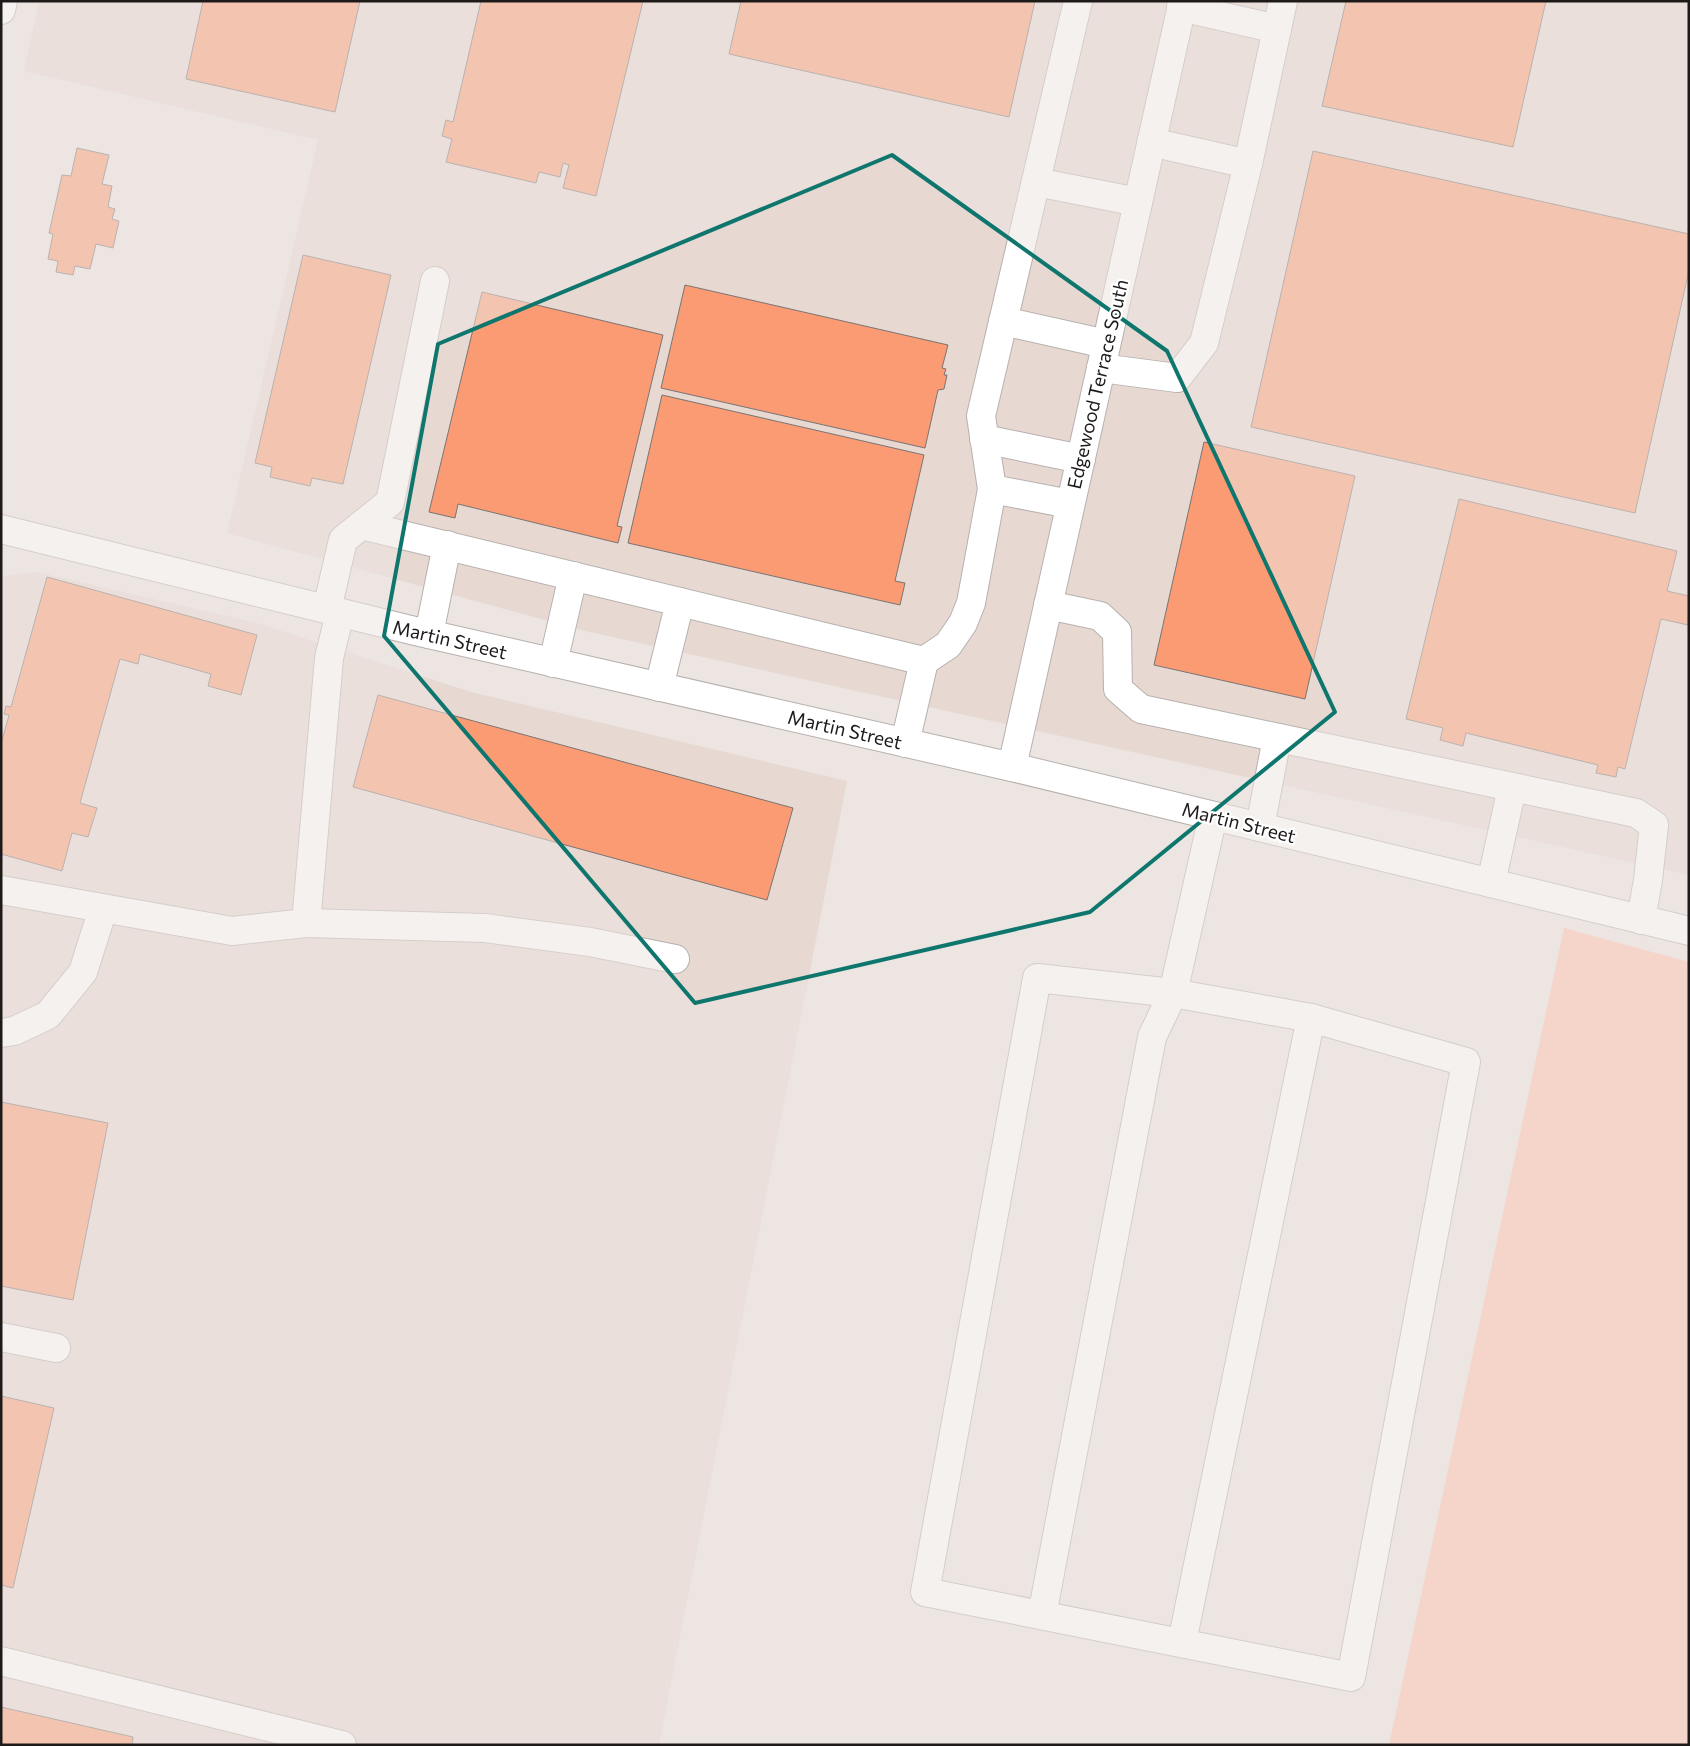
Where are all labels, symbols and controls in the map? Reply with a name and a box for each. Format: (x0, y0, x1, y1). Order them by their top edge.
street label: Edgewood Terrace South (1062, 277, 1132, 491)
street label: Martin Street (391, 615, 510, 663)
street label: Martin Street (786, 705, 905, 753)
street label: Martin Street (1180, 797, 1298, 847)

